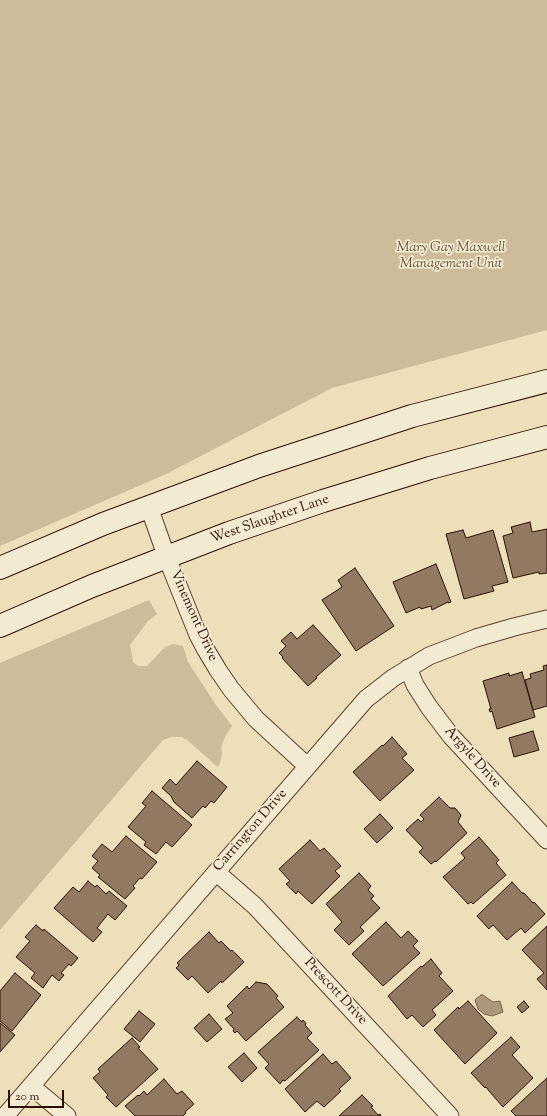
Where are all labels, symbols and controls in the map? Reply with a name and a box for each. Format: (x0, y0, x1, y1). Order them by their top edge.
park label: Mary Gay Maxwell Management Unit (396, 241, 506, 274)
street label: West Slaughter Lane (208, 492, 332, 548)
street label: Vinemont Drive (165, 568, 221, 664)
street label: Argyle Drive (440, 724, 504, 792)
street label: Carrington Drive (210, 786, 292, 876)
street label: Prescott Drive (300, 955, 370, 1029)
scale bar (10, 1082, 66, 1108)
text: 20 m (15, 1088, 39, 1106)

